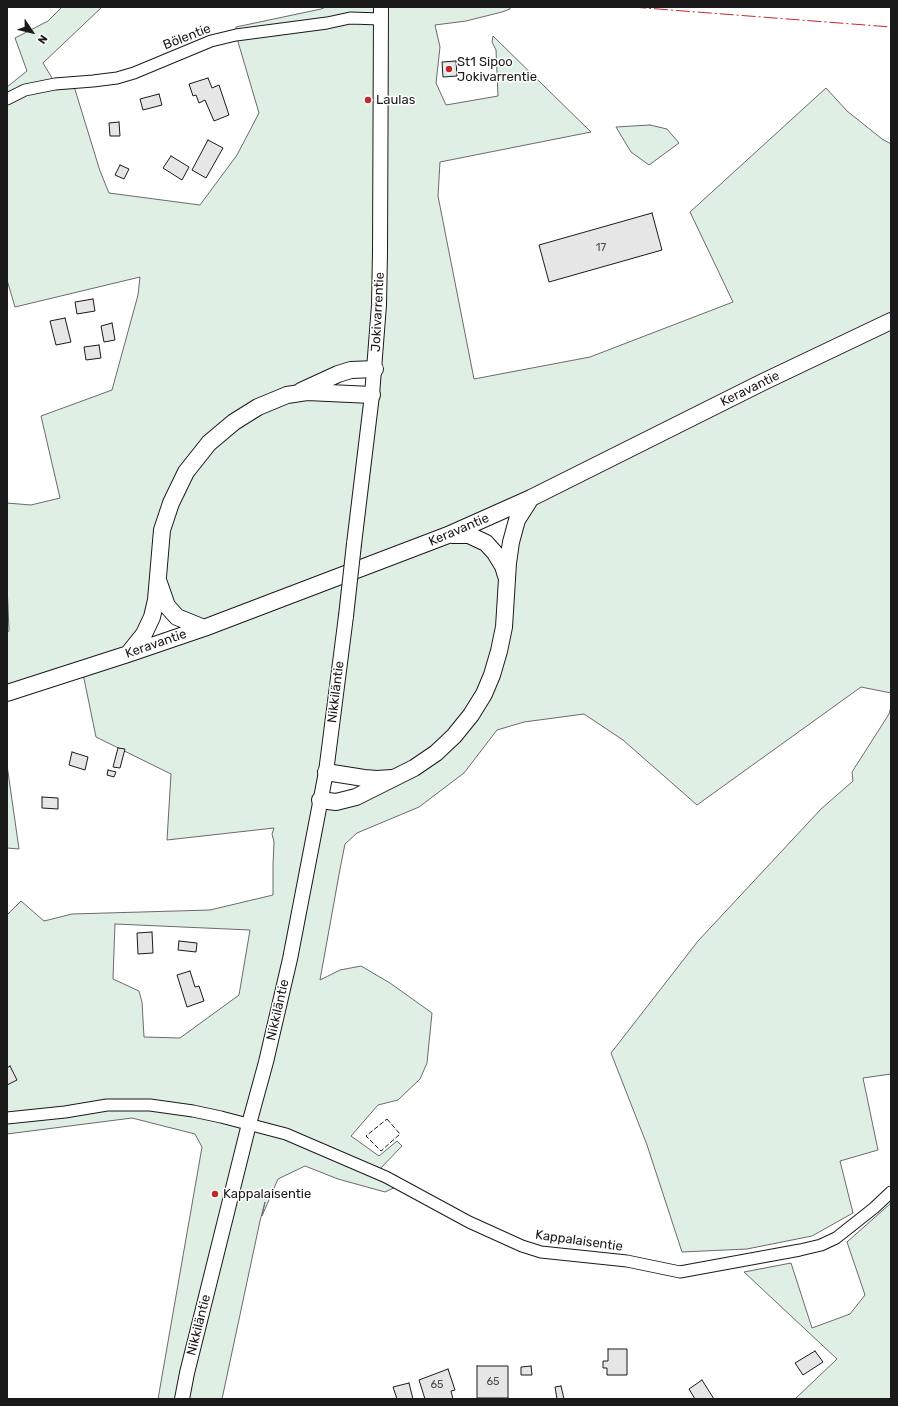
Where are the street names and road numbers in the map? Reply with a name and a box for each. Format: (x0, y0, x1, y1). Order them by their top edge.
street label: Bölentie (161, 21, 213, 53)
street label: Jokivarrentie (368, 272, 388, 352)
street label: Keravantie (718, 368, 782, 410)
street label: Keravantie (426, 510, 492, 550)
street label: Keravantie (123, 626, 189, 662)
street label: Nikkiläntie (324, 660, 348, 724)
street label: Nikkiläntie (263, 978, 293, 1042)
street label: Kappalaisentie (534, 1227, 624, 1255)
street label: Nikkiläntie (184, 1293, 214, 1357)

